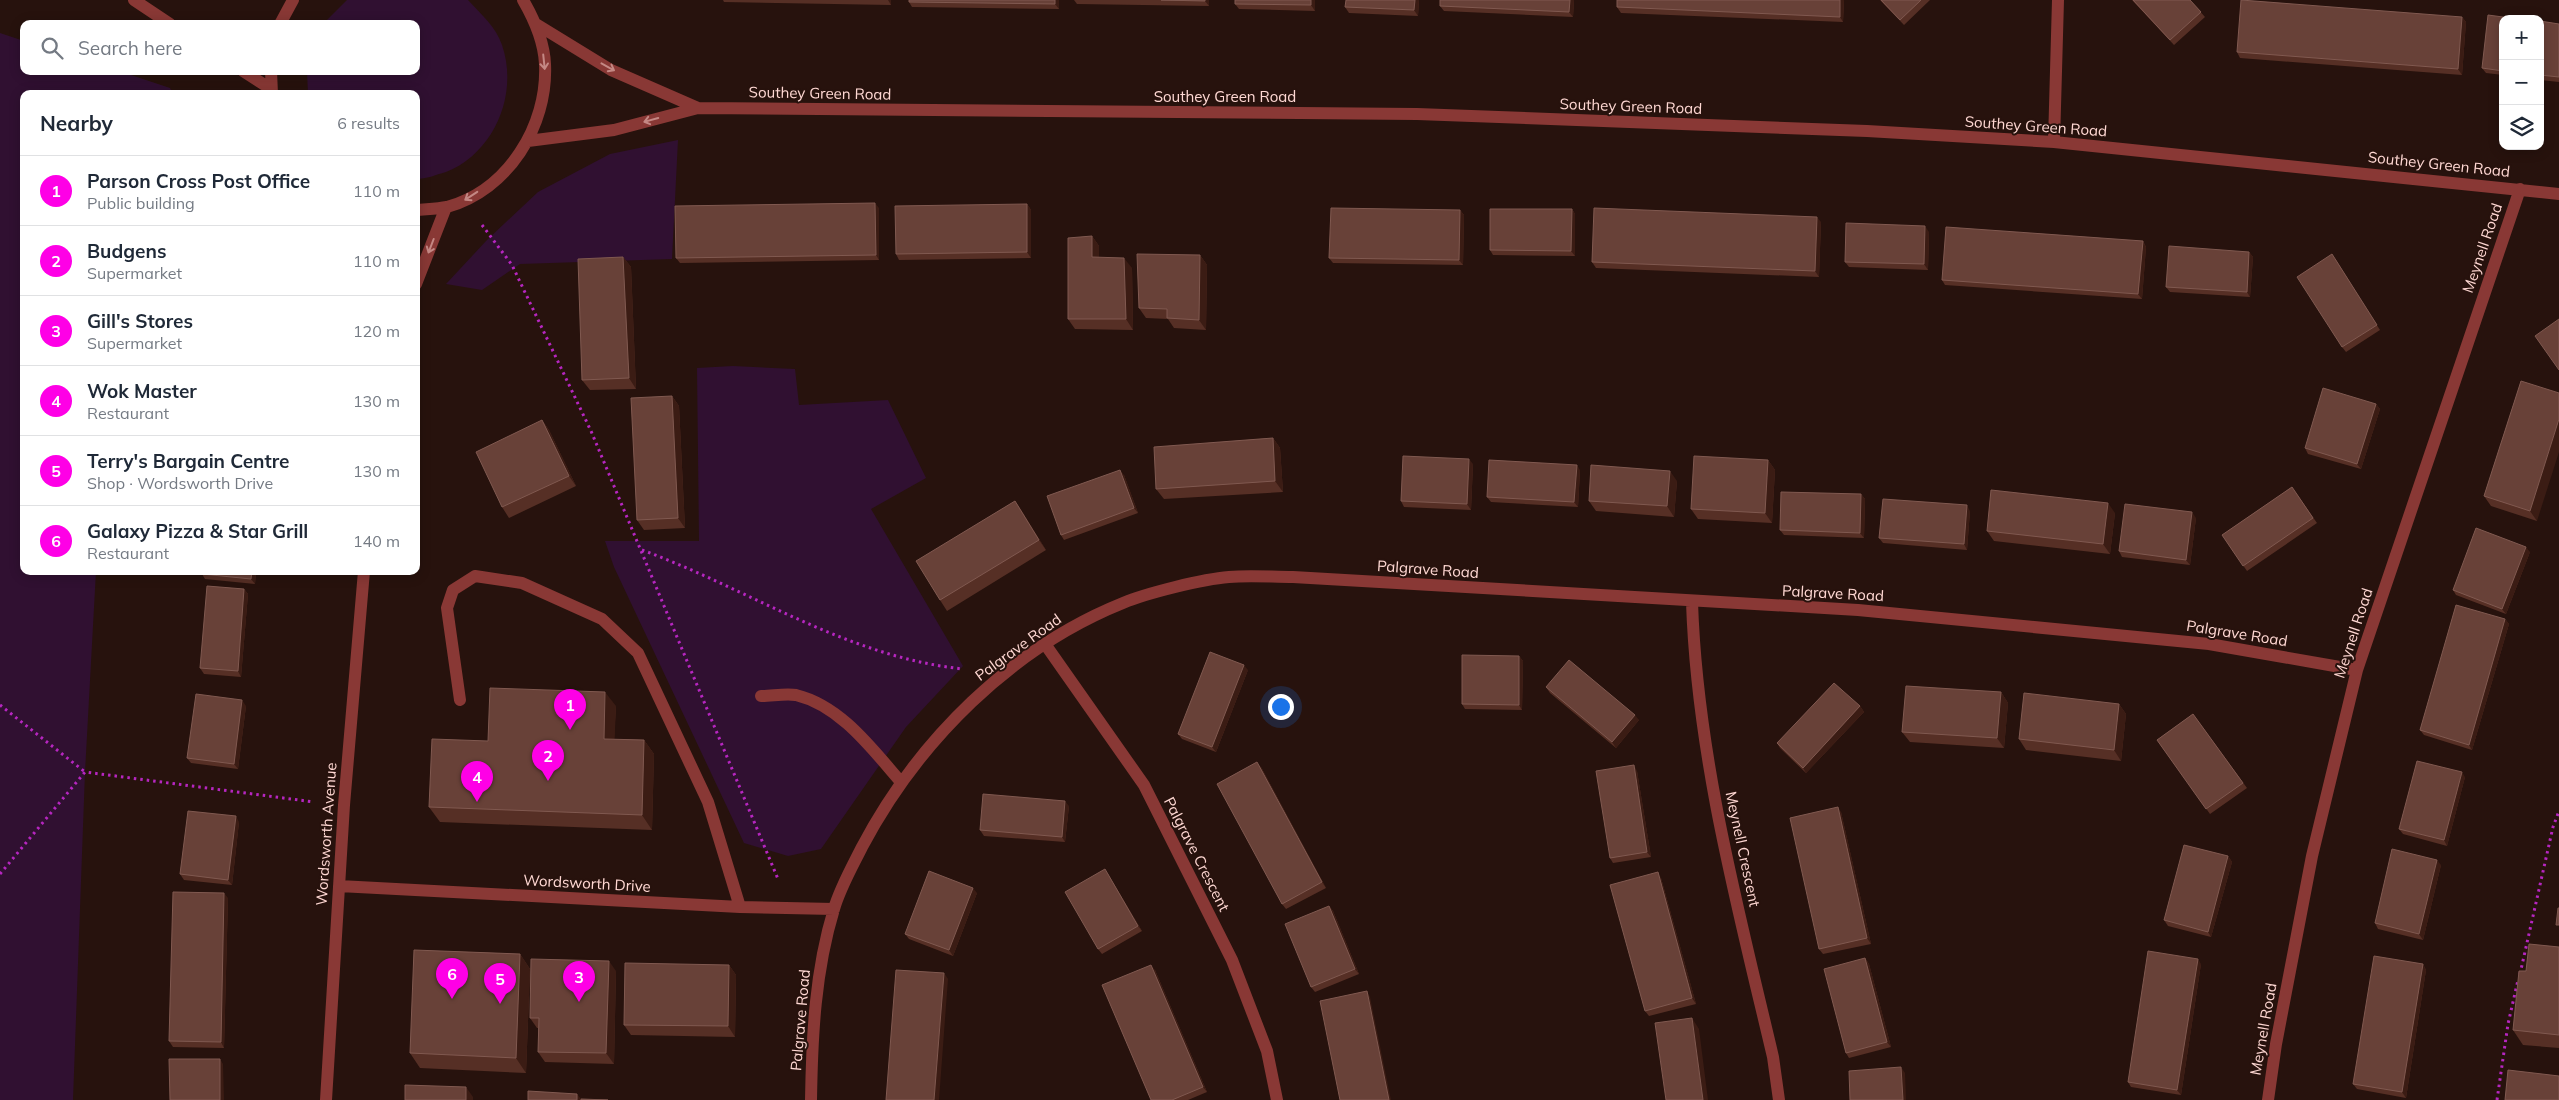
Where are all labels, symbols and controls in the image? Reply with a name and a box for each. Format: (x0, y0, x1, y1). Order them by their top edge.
map controls (2499, 15, 2544, 150)
button: + (2499, 15, 2544, 60)
search box (20, 20, 420, 75)
icon: search (38, 34, 66, 62)
text: Search here (78, 36, 182, 60)
one-way arrow (539, 53, 549, 69)
button: − (2499, 60, 2544, 105)
one-way arrow (600, 63, 614, 73)
street label: Southey Green Road (749, 82, 891, 104)
street label: Southey Green Road (1154, 87, 1296, 106)
street label: Southey Green Road (1559, 94, 1703, 118)
button: layers (2499, 105, 2544, 150)
text: Nearby (40, 110, 113, 136)
street label: Southey Green Road (1964, 112, 2108, 140)
text: 6 results (337, 113, 400, 133)
one-way arrow (643, 116, 659, 125)
street label: Southey Green Road (2367, 147, 2511, 181)
text: Parson Cross Post Office (87, 169, 310, 193)
text: 1 (51, 181, 61, 201)
text: 110 m (353, 181, 400, 201)
one-way arrow (464, 190, 478, 201)
text: Public building (87, 193, 195, 213)
street label: Meynell Road (2458, 201, 2506, 295)
one-way arrow (426, 237, 435, 253)
text: Budgens (87, 239, 166, 263)
text: 2 (51, 251, 61, 271)
text: 110 m (353, 251, 400, 271)
text: Supermarket (87, 263, 182, 283)
text: Gill's Stores (87, 309, 193, 333)
text: 3 (51, 321, 61, 341)
text: 120 m (353, 321, 400, 341)
text: Supermarket (87, 333, 182, 353)
text: Wok Master (87, 379, 197, 403)
text: 4 (51, 391, 61, 411)
text: 130 m (353, 391, 400, 411)
text: Restaurant (87, 403, 169, 423)
text: Terry's Bargain Centre (87, 449, 289, 473)
text: 5 (51, 461, 61, 481)
text: 130 m (353, 461, 400, 481)
text: Shop · Wordsworth Drive (87, 473, 273, 493)
text: Galaxy Pizza & Star Grill (87, 519, 308, 543)
text: 6 (51, 531, 61, 551)
text: 140 m (353, 531, 400, 551)
text: Restaurant (87, 543, 169, 563)
street label: Palgrave Road (1376, 556, 1480, 582)
street label: Palgrave Road (1782, 581, 1884, 605)
street label: Meynell Road (2329, 586, 2377, 680)
street label: Palgrave Road (971, 609, 1065, 685)
street label: Palgrave Road (2185, 616, 2289, 650)
pin: 1 (554, 689, 586, 730)
your location (1268, 694, 1294, 720)
pin: 2 (532, 740, 564, 781)
pin: 4 (461, 761, 493, 802)
street label: Wordsworth Avenue (312, 762, 340, 906)
street label: Meynell Crescent (1721, 790, 1765, 908)
street label: Palgrave Crescent (1160, 794, 1234, 914)
street label: Wordsworth Drive (523, 870, 651, 896)
pin: 6 (436, 958, 468, 999)
pin: 3 (563, 961, 595, 1002)
pin: 5 (484, 963, 516, 1004)
street label: Palgrave Road (786, 968, 814, 1072)
street label: Meynell Road (2246, 981, 2280, 1077)

